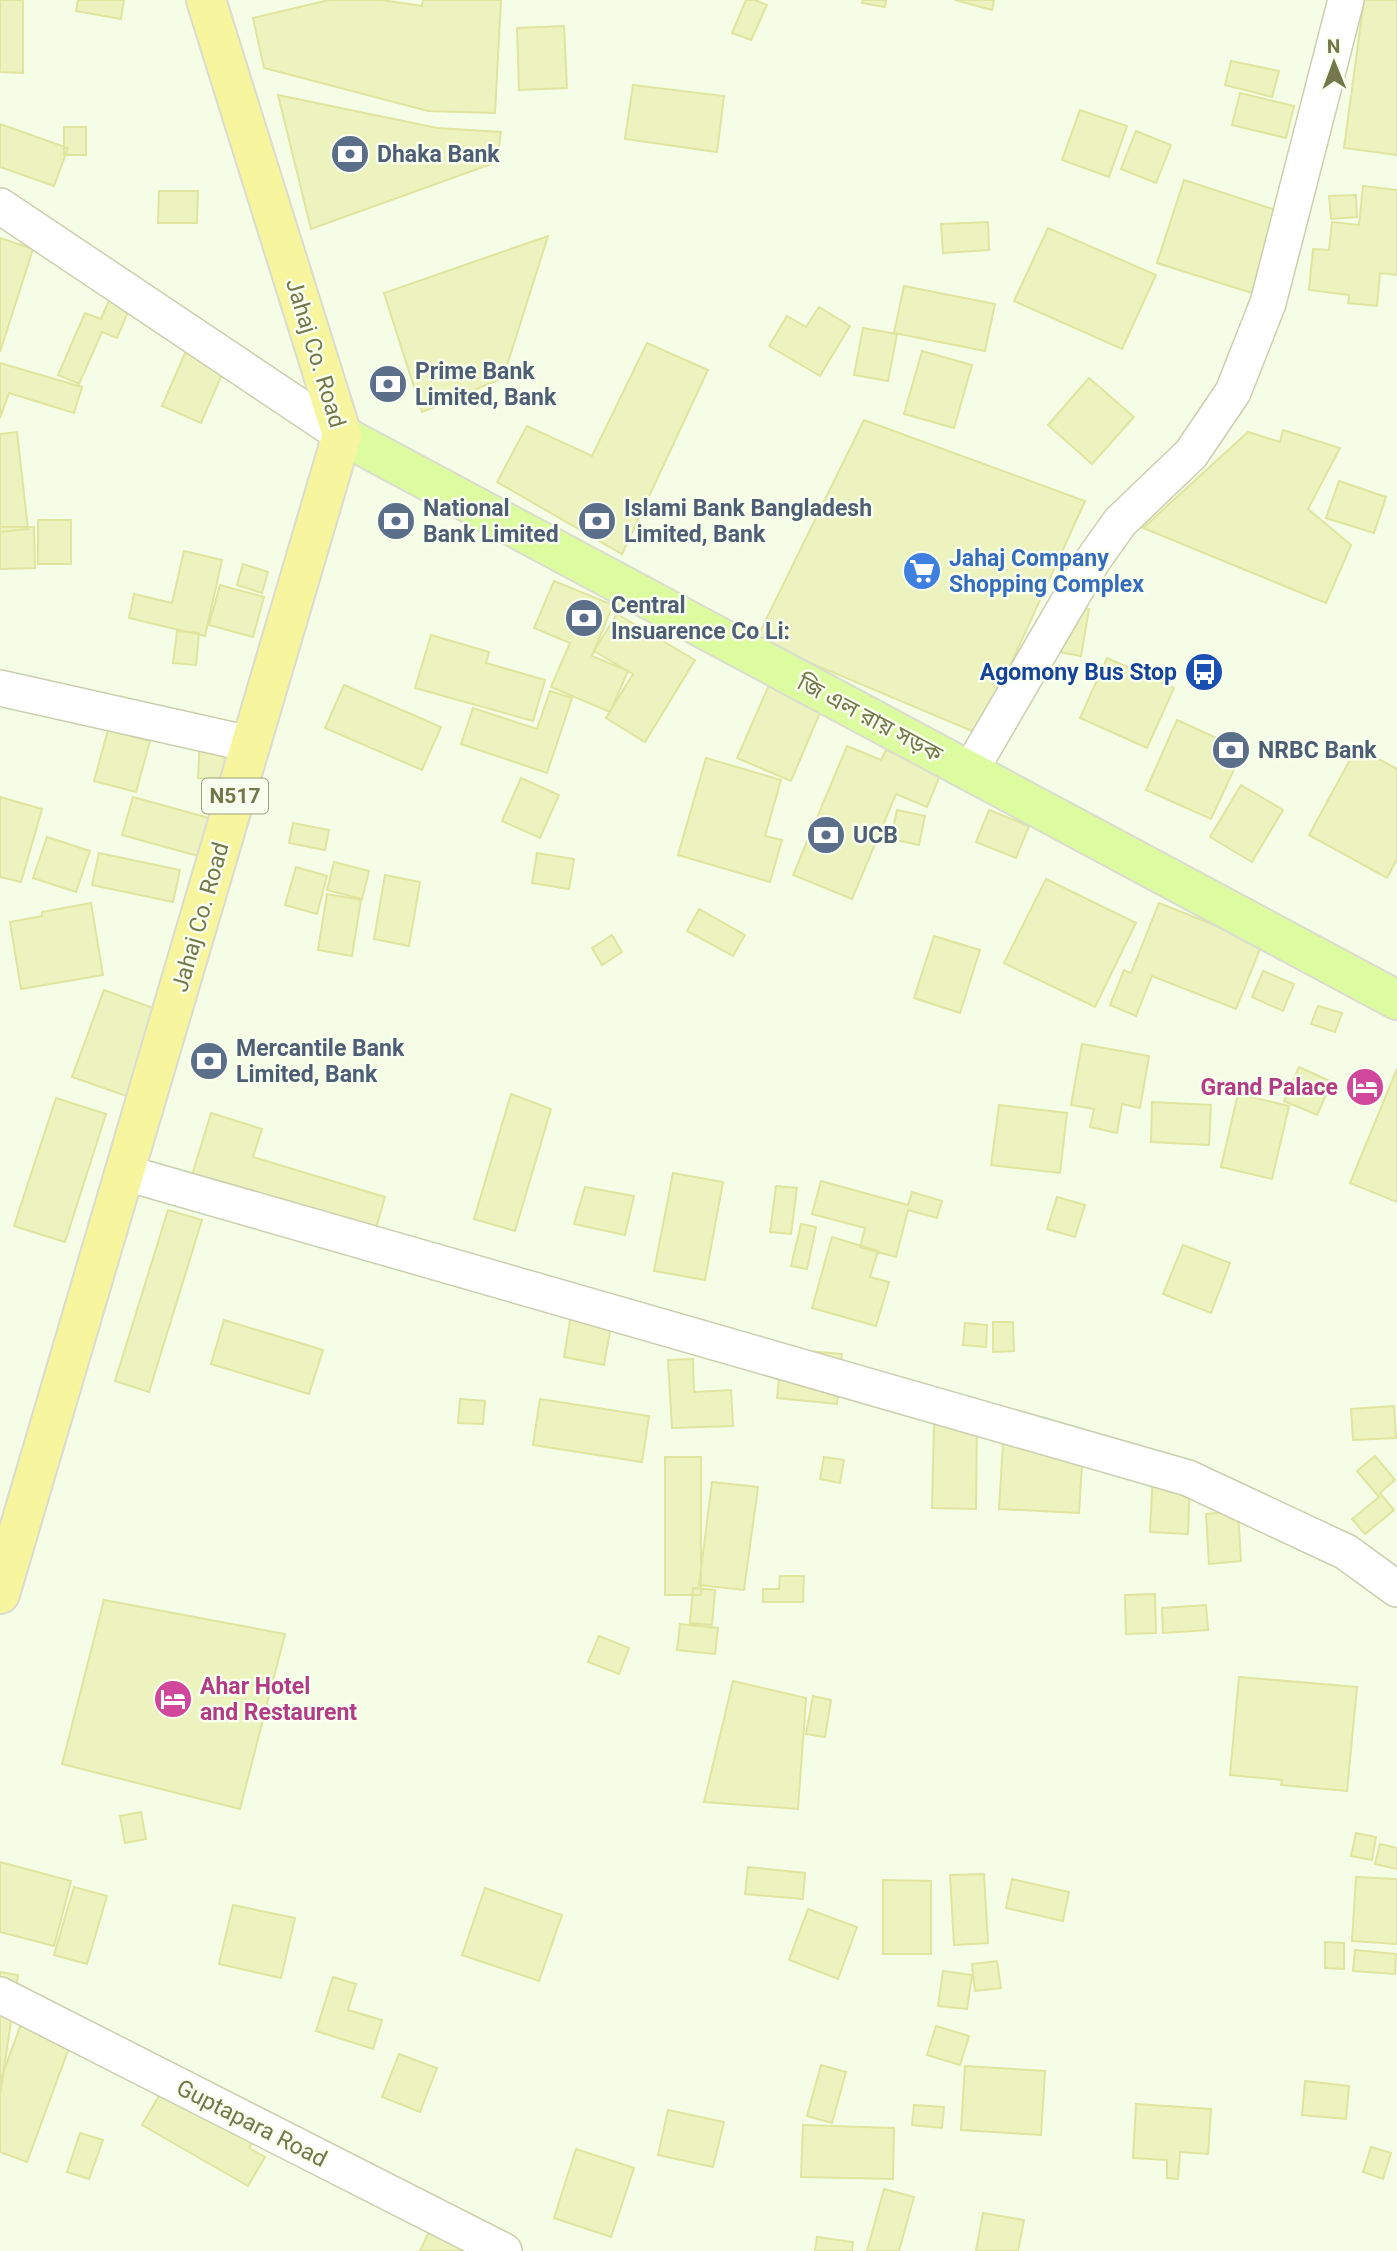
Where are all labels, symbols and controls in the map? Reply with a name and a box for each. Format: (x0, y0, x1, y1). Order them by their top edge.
north arrow (1299, 28, 1369, 98)
text: N (1327, 35, 1341, 58)
bank icon: Dhaka Bank (329, 133, 371, 175)
place label: Dhaka Bank (377, 141, 500, 168)
street label: Jahaj Co. Road (280, 275, 351, 431)
place label: Prime Bank Limited, Bank (415, 358, 557, 411)
bank icon: Prime Bank Limited, Bank (367, 363, 409, 405)
place label: National Bank Limited (423, 495, 559, 548)
place label: Islami Bank Bangladesh Limited, Bank (624, 495, 872, 548)
bank icon: National Bank Limited (375, 500, 417, 542)
bank icon: Islami Bank Bangladesh Limited, Bank (576, 500, 618, 542)
place label: Jahaj Company Shopping Complex (949, 545, 1144, 598)
supermarket icon: Jahaj Company Shopping Complex (901, 550, 943, 592)
place label: Central Insuarence Co Li: (611, 592, 790, 645)
bank icon: Central Insuarence Co Li: (563, 597, 605, 639)
bus stop icon: Agomony Bus Stop (1183, 651, 1225, 693)
place label: Agomony Bus Stop (980, 659, 1177, 686)
street label: জি এল রায় সড়ক (792, 668, 947, 768)
bank icon: NRBC Bank (1210, 729, 1252, 771)
place label: NRBC Bank (1258, 737, 1377, 764)
road number: N517 (202, 778, 268, 814)
bank icon: UCB (805, 814, 847, 856)
place label: UCB (853, 822, 898, 849)
street label: Jahaj Co. Road (166, 839, 235, 995)
place label: Mercantile Bank Limited, Bank (236, 1035, 405, 1088)
bank icon: Mercantile Bank Limited, Bank (188, 1040, 230, 1082)
hotel icon: Grand Palace (1344, 1066, 1386, 1108)
place label: Grand Palace (1201, 1074, 1338, 1101)
place label: Ahar Hotel and Restaurent (200, 1673, 357, 1726)
hotel icon: Ahar Hotel and Restaurent (152, 1678, 194, 1720)
street label: Guptapara Road (172, 2074, 331, 2173)

